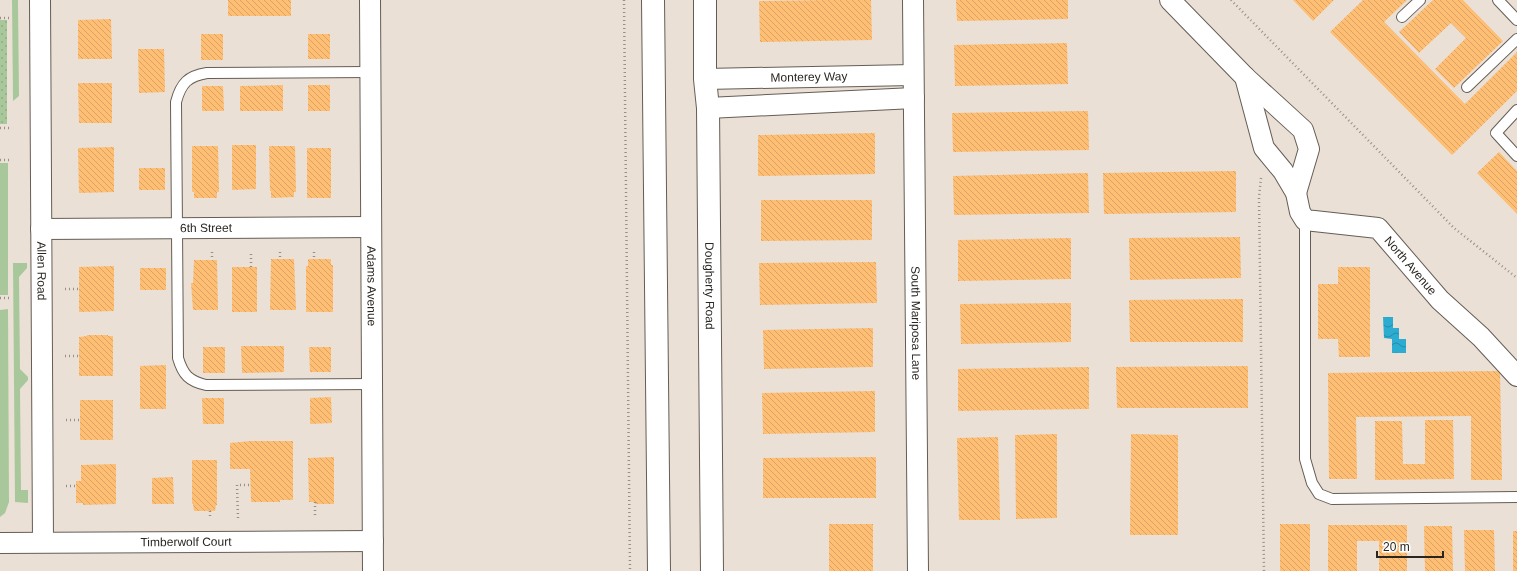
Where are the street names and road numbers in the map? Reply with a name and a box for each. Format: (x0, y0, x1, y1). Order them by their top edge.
street label: Monterey Way (770, 69, 848, 85)
street label: 6th Street (180, 221, 233, 235)
street label: North Avenue (1382, 234, 1440, 298)
street label: Allen Road (34, 242, 49, 300)
street label: Dougherty Road (702, 242, 717, 330)
street label: Adams Avenue (364, 246, 379, 327)
street label: South Mariposa Lane (908, 266, 923, 380)
street label: Timberwolf Court (140, 535, 232, 549)

